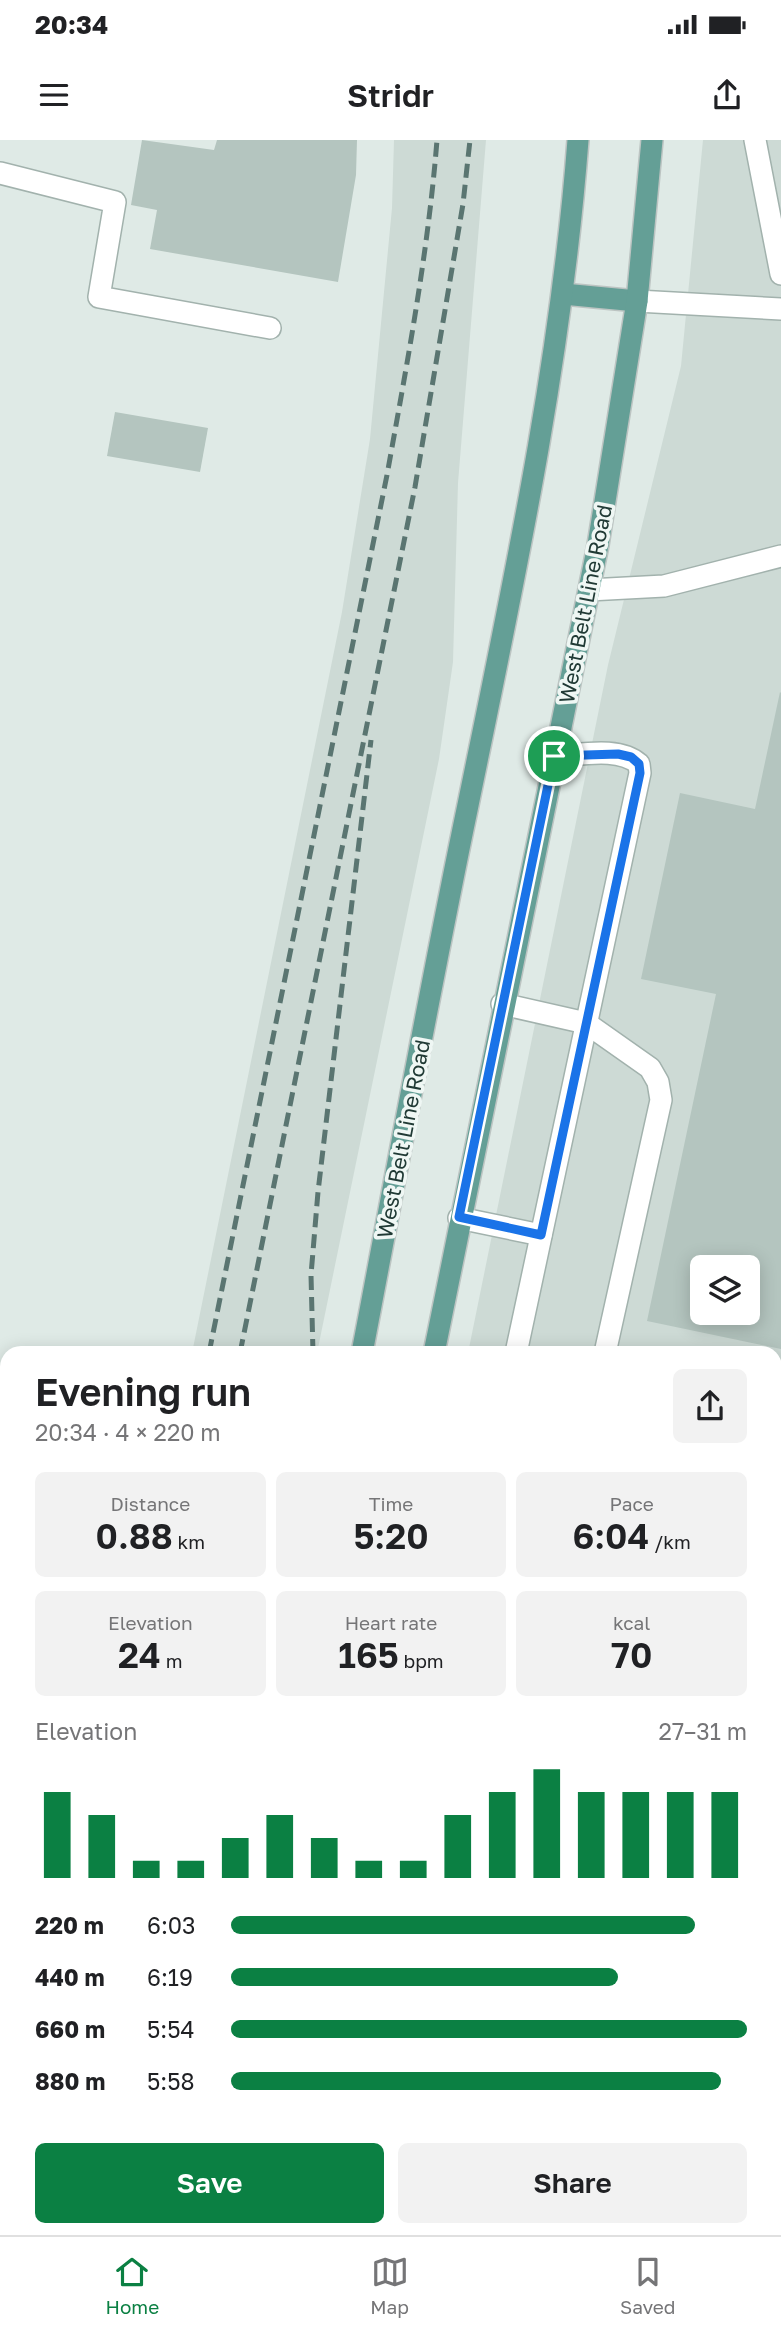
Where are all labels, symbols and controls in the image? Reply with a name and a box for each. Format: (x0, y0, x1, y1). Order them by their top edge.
text: 20:34 (35, 9, 108, 40)
icon: menu (35, 76, 73, 114)
text: Stridr (347, 76, 434, 114)
icon: share (708, 76, 746, 114)
street label: West Belt Line Road (553, 502, 617, 706)
pin (524, 726, 584, 786)
icon: arrive (535, 737, 573, 775)
street label: West Belt Line Road (371, 1037, 435, 1241)
map controls (690, 1255, 760, 1325)
button: layers (690, 1255, 760, 1325)
text: Evening run (35, 1369, 251, 1414)
button: share (673, 1369, 747, 1443)
text: 20:34 · 4 × 220 m (35, 1418, 221, 1446)
text: Distance (110, 1492, 190, 1515)
text: Time (369, 1492, 413, 1515)
text: Pace (609, 1492, 654, 1515)
text: 0.88 (96, 1515, 173, 1557)
text: 5:20 (353, 1515, 429, 1557)
text: 6:04 (572, 1515, 649, 1557)
text: km (173, 1530, 205, 1553)
text: /km (649, 1530, 691, 1553)
text: Elevation (108, 1611, 193, 1634)
text: Heart rate (345, 1611, 437, 1634)
text: kcal (613, 1611, 650, 1634)
text: 24 (118, 1634, 161, 1676)
text: 165 (338, 1634, 399, 1676)
text: 70 (611, 1634, 652, 1676)
text: m (161, 1649, 183, 1672)
text: bpm (399, 1649, 444, 1672)
text: Elevation (35, 1717, 137, 1745)
text: 27–31 m (659, 1717, 747, 1745)
text: 220 m (35, 1911, 104, 1939)
text: 6:03 (147, 1911, 196, 1939)
text: 440 m (35, 1963, 105, 1991)
text: 6:19 (147, 1963, 193, 1991)
text: 660 m (35, 2015, 105, 2043)
text: 5:54 (147, 2015, 195, 2043)
text: 880 m (35, 2067, 105, 2095)
text: 5:58 (147, 2067, 195, 2095)
button: Save (35, 2143, 384, 2223)
button: Share (398, 2143, 747, 2223)
tab: Home (106, 2253, 159, 2318)
tab: Map (370, 2253, 409, 2318)
tab: Saved (620, 2253, 675, 2318)

